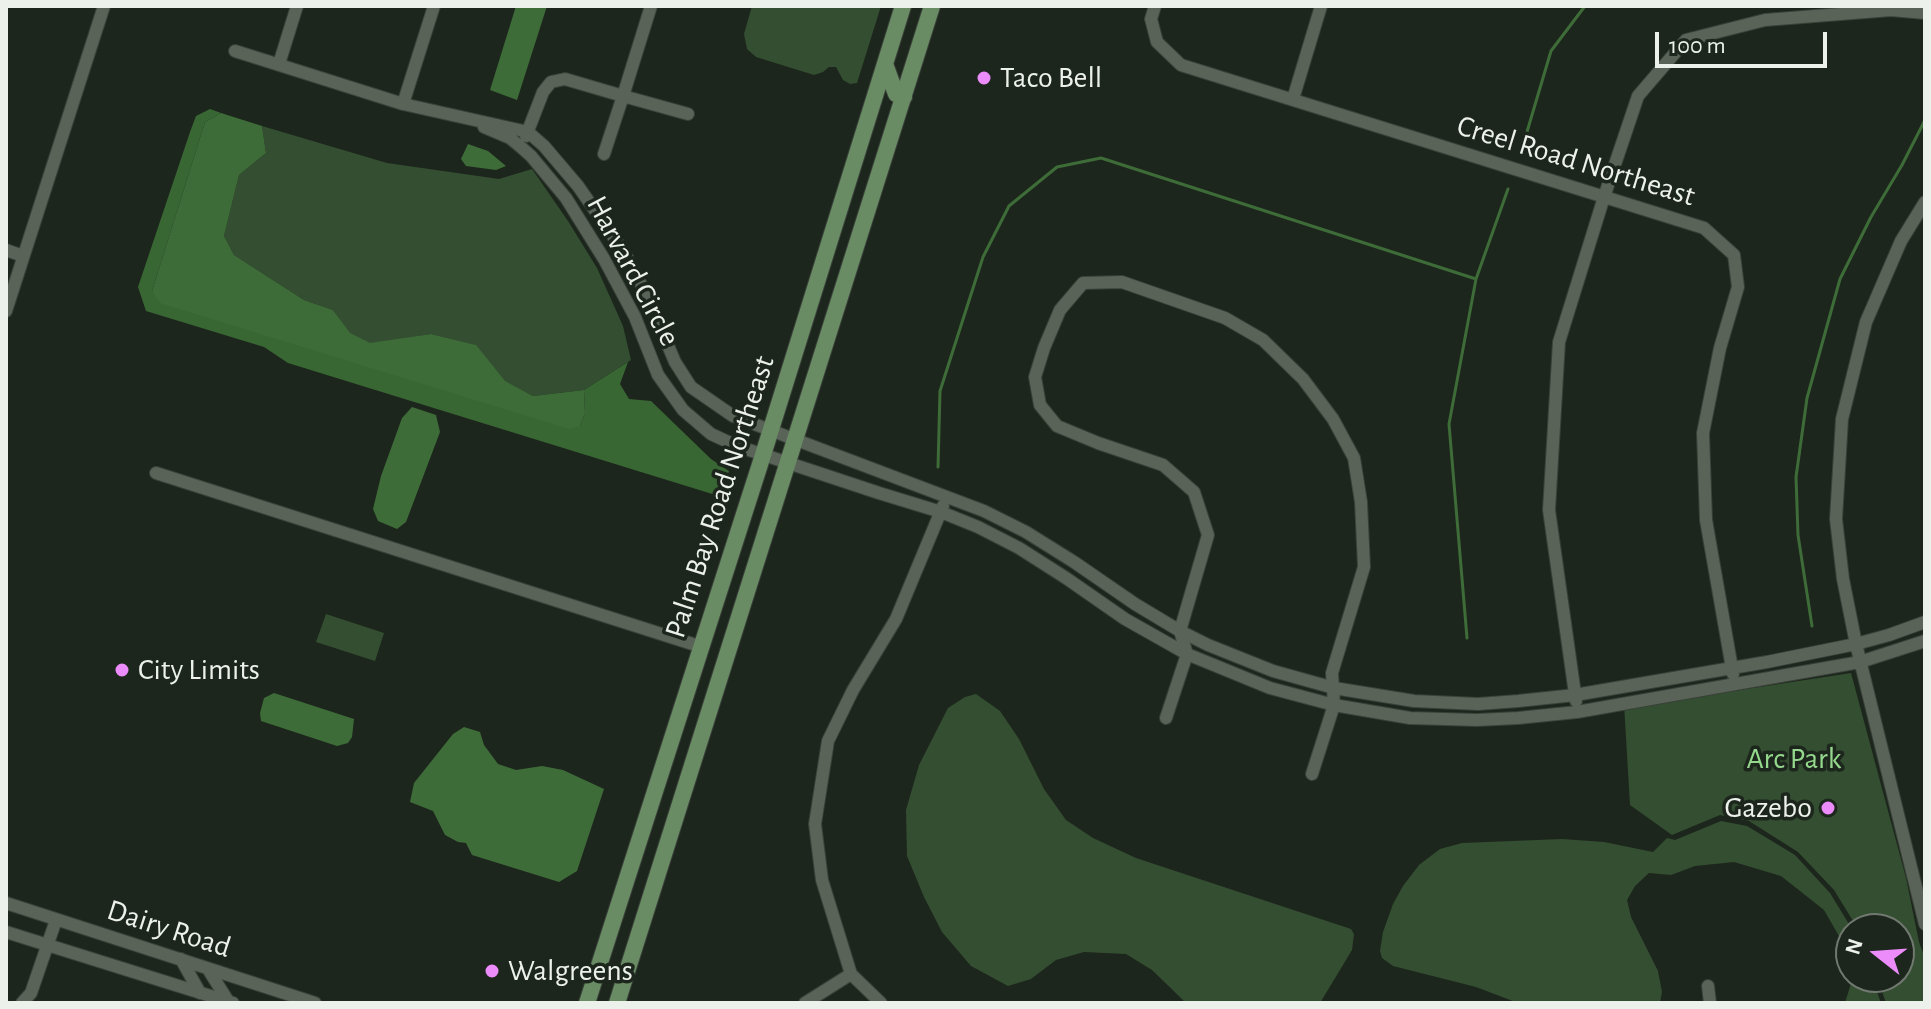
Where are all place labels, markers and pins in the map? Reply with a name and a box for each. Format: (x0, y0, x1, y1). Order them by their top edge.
place label: Taco Bell (1000, 60, 1102, 96)
marker: Taco Bell (975, 69, 993, 87)
place label: City Limits (138, 652, 260, 688)
marker: City Limits (113, 661, 131, 679)
place label: Gazebo (1725, 790, 1812, 826)
marker: Gazebo (1819, 799, 1837, 817)
place label: Walgreens (508, 953, 633, 989)
marker: Walgreens (483, 962, 501, 980)

